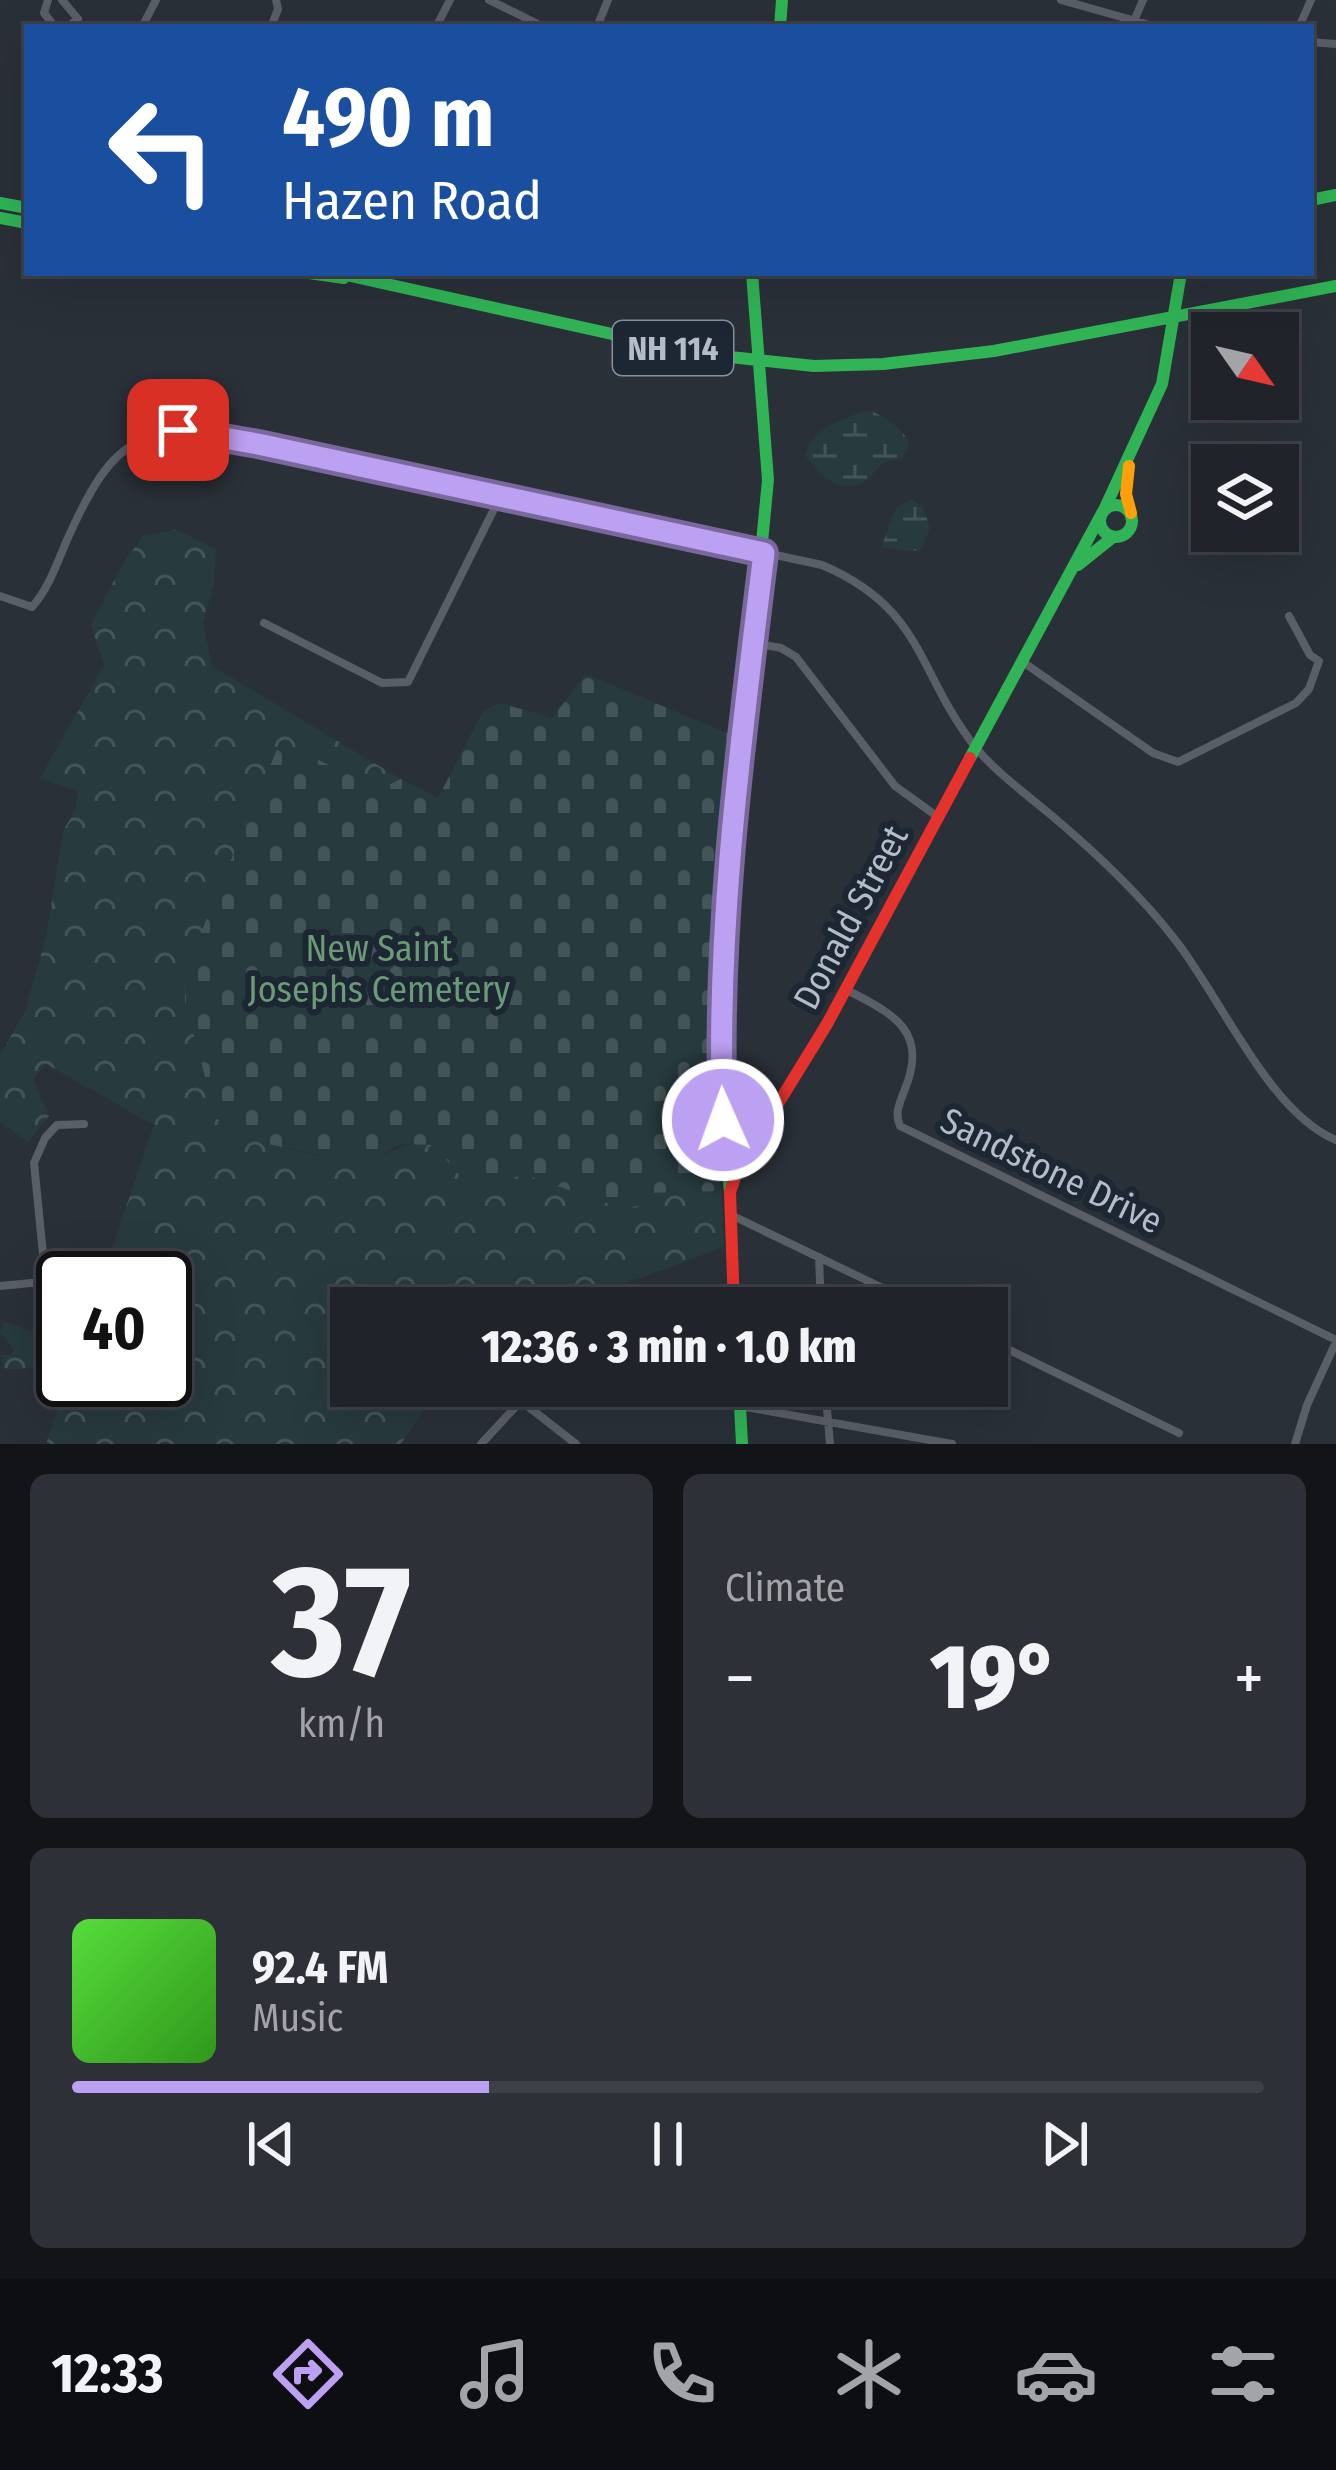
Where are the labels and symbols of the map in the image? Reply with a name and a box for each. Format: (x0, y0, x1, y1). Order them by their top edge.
north arrow (1191, 312, 1299, 420)
road number: NH 114 (613, 321, 733, 375)
pin (127, 379, 229, 481)
street label: Donald Street (784, 818, 918, 1017)
park label: New Saint Josephs Cemetery (248, 927, 510, 1012)
position arrow (660, 1057, 786, 1183)
street label: Sandstone Drive (934, 1098, 1169, 1243)
speed limit sign: 40 (36, 1251, 192, 1407)

